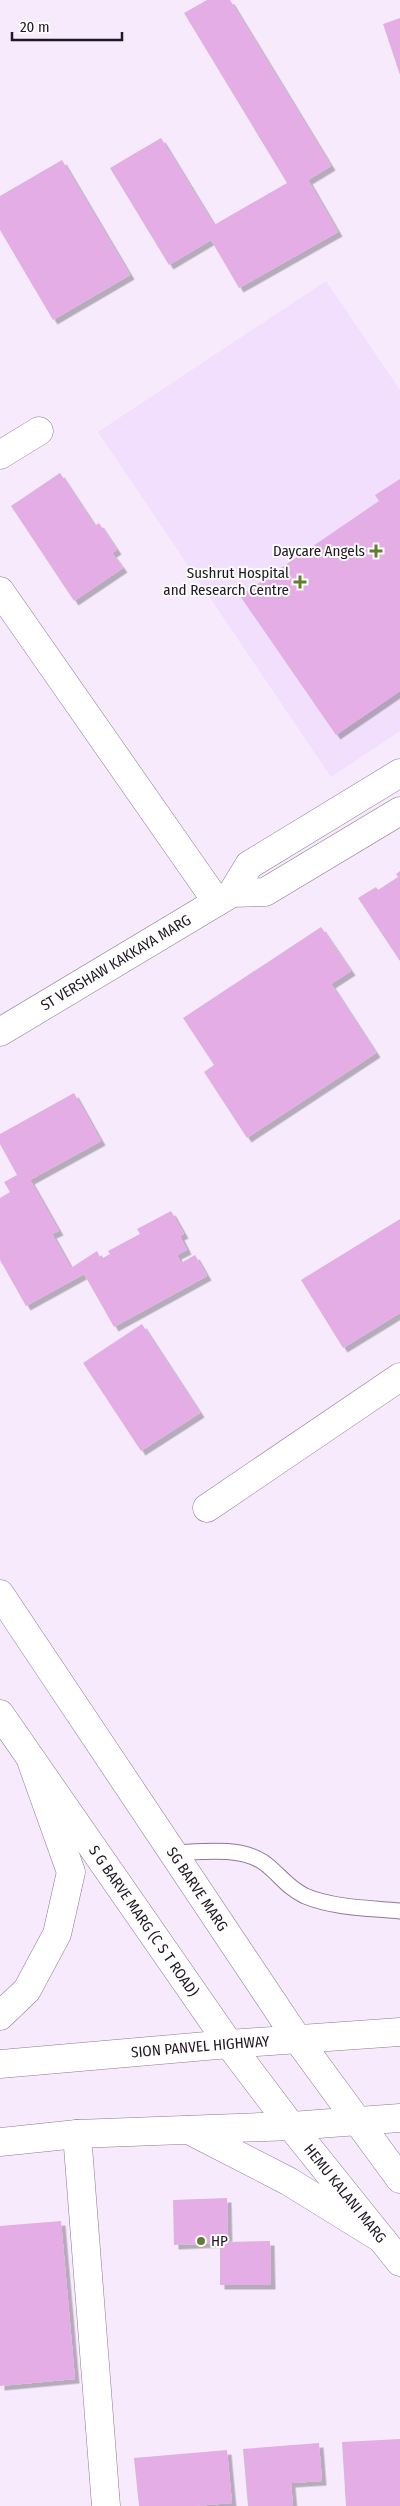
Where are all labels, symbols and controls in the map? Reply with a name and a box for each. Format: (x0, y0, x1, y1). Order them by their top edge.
scale bar (12, 10, 122, 42)
text: 20 m (20, 18, 50, 36)
place label: Daycare Angels (273, 542, 365, 560)
marker: Daycare Angels (369, 544, 383, 558)
place label: Sushrut Hospital and Research Centre (163, 564, 289, 599)
marker: Sushrut Hospital and Research Centre (293, 575, 307, 589)
street label: ST VERSHAW KAKKAYA MARG (37, 911, 194, 1014)
street label: S G BARVE MARG (C S T ROAD) (85, 1842, 202, 2000)
street label: SG BARVE MARG (163, 1844, 232, 1935)
street label: SION PANVEL HIGHWAY (130, 2032, 271, 2062)
street label: HEMU KALANI MARG (300, 2141, 390, 2246)
place label: HP (211, 2232, 228, 2250)
marker: HP (195, 2235, 207, 2247)

